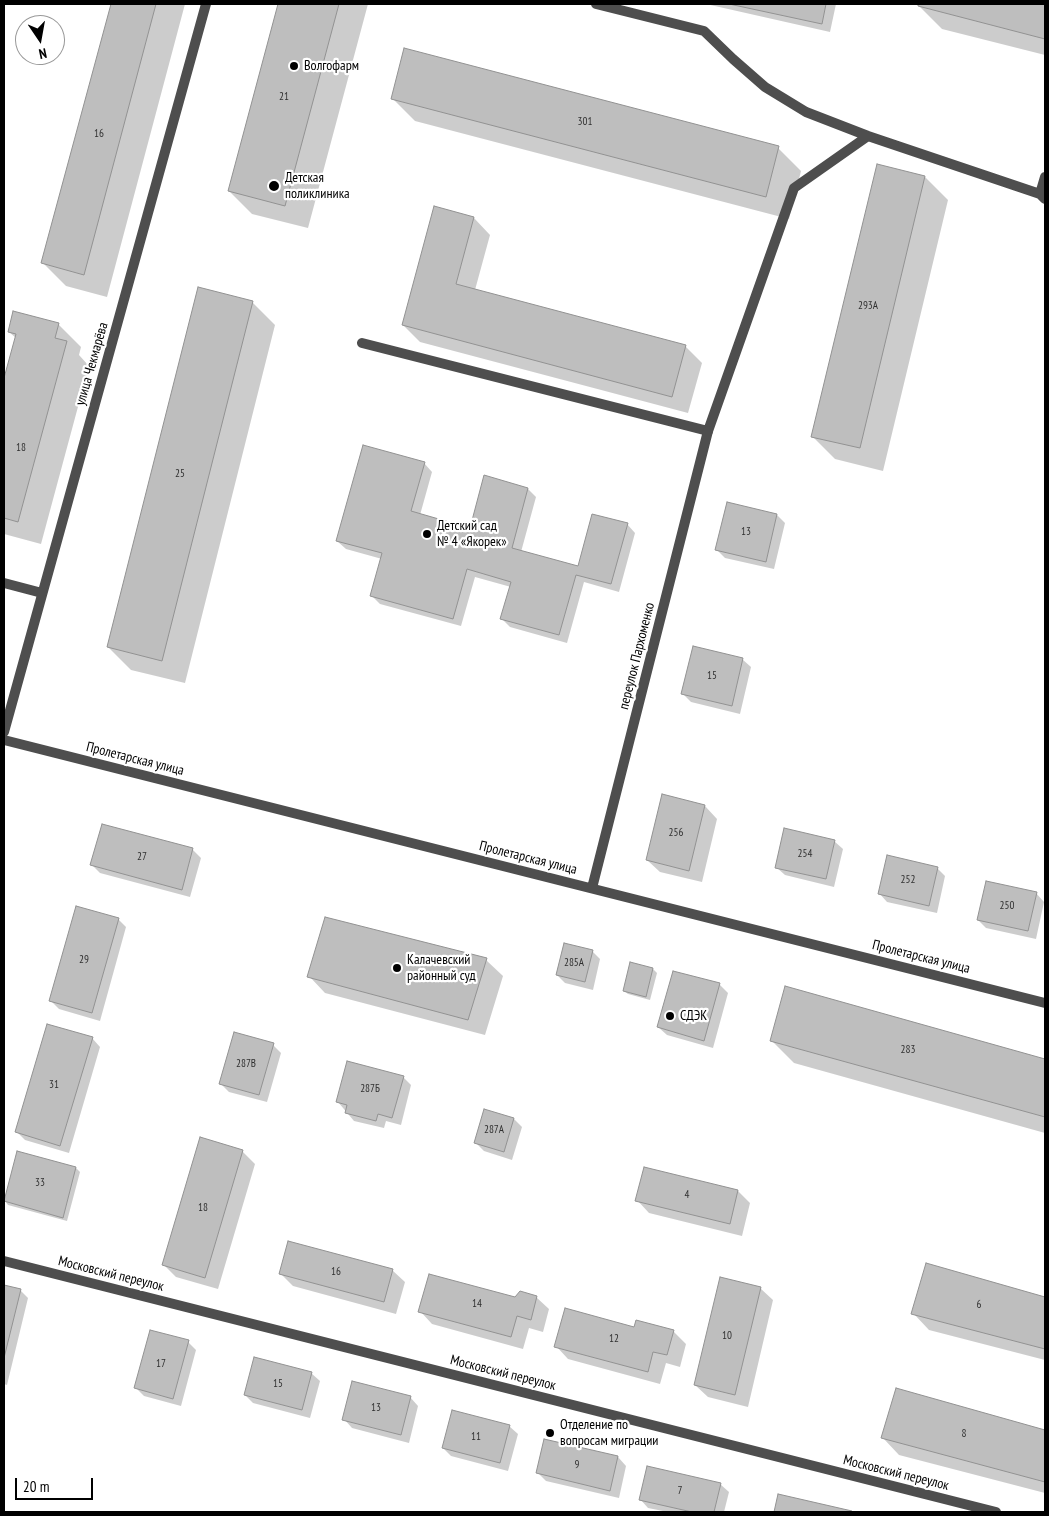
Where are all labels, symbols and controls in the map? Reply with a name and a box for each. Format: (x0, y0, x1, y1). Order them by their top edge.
north arrow (15, 15, 65, 65)
text: N (37, 44, 48, 63)
place label: Волгофарм (304, 58, 359, 74)
marker: Волгофарм (288, 60, 300, 72)
house number: 21 (279, 90, 289, 104)
house number: 301 (578, 115, 592, 129)
house number: 16 (94, 127, 104, 141)
place label: Детская поликлиника (285, 170, 350, 202)
marker: Детская поликлиника (267, 179, 281, 193)
house number: 293А (858, 299, 878, 313)
street label: улица Чекмарёва (72, 320, 112, 408)
house number: 18 (16, 441, 26, 455)
house number: 25 (175, 467, 185, 481)
place label: Детский сад № 4 «Якорек» (437, 518, 507, 550)
house number: 13 (741, 525, 751, 539)
marker: Детский сад № 4 «Якорек» (421, 528, 433, 540)
street label: переулок Пархоменко (616, 601, 658, 711)
house number: 15 (707, 669, 717, 683)
street label: Пролетарская улица (84, 739, 186, 779)
house number: 256 (669, 826, 683, 840)
street label: Пролетарская улица (477, 838, 579, 878)
house number: 254 (798, 847, 812, 861)
house number: 27 (137, 850, 147, 864)
house number: 252 (901, 873, 915, 887)
house number: 250 (1000, 899, 1014, 913)
street label: Пролетарская улица (870, 937, 972, 977)
place label: Калачевский районный суд (407, 952, 476, 984)
house number: 29 (79, 953, 89, 967)
house number: 285А (564, 956, 584, 970)
marker: Калачевский районный суд (391, 962, 403, 974)
place label: СДЭК (680, 1008, 707, 1024)
marker: СДЭК (664, 1010, 676, 1022)
house number: 283 (901, 1043, 915, 1057)
house number: 287В (236, 1057, 256, 1071)
house number: 31 (49, 1078, 59, 1092)
house number: 287Б (360, 1082, 380, 1096)
house number: 287А (484, 1123, 504, 1137)
house number: 33 (35, 1176, 45, 1190)
house number: 4 (685, 1188, 689, 1202)
house number: 18 (198, 1201, 208, 1215)
street label: Московский переулок (56, 1253, 166, 1295)
house number: 16 (331, 1265, 341, 1279)
house number: 14 (472, 1297, 482, 1311)
house number: 6 (977, 1298, 981, 1312)
house number: 10 (722, 1329, 732, 1343)
house number: 12 (609, 1332, 619, 1346)
street label: Московский переулок (448, 1352, 558, 1394)
house number: 17 (156, 1357, 166, 1371)
house number: 15 (273, 1377, 283, 1391)
house number: 13 (371, 1401, 381, 1415)
place label: Отделение по вопросам миграции (560, 1417, 658, 1450)
marker: Отделение по вопросам миграции (544, 1427, 556, 1439)
house number: 8 (962, 1427, 966, 1441)
house number: 11 (471, 1430, 481, 1444)
street label: Московский переулок (841, 1452, 951, 1494)
house number: 9 (575, 1458, 579, 1472)
scale bar (18, 1468, 95, 1500)
text: 20 m (23, 1477, 49, 1496)
house number: 7 (678, 1484, 682, 1498)

